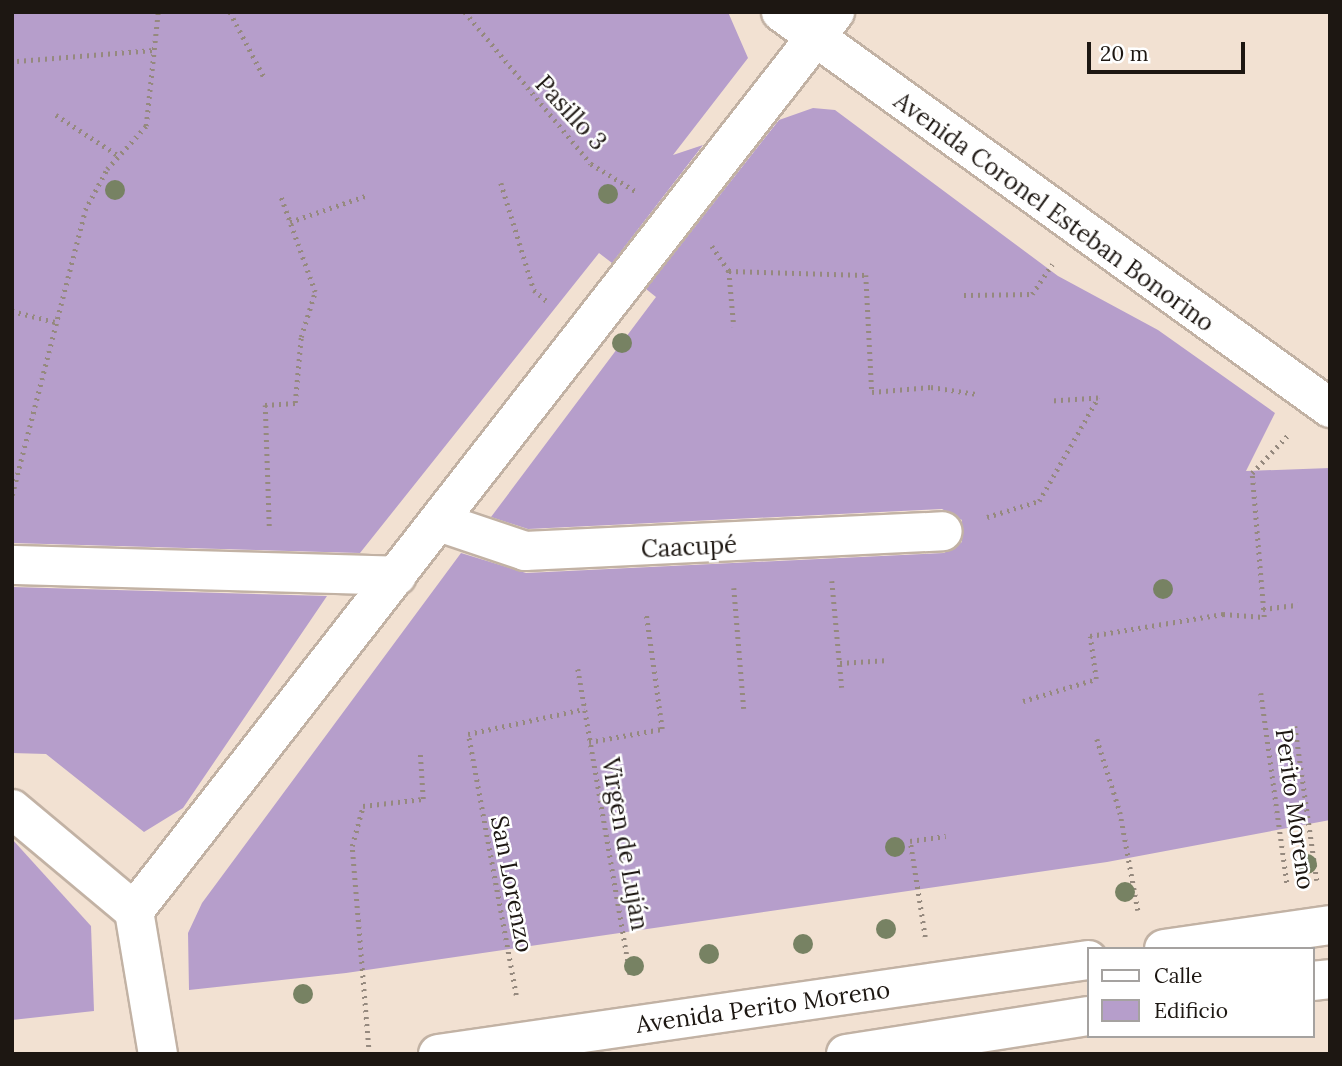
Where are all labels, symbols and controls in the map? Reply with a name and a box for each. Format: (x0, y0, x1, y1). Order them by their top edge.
scale bar (1090, 28, 1248, 72)
text: 20 m (1100, 40, 1149, 67)
street label: Pasillo 3 (529, 70, 613, 156)
street label: Avenida Coronel Esteban Bonorino (888, 86, 1220, 338)
street label: Caacupé (640, 530, 738, 564)
street label: Perito Moreno (1269, 727, 1321, 891)
street label: Virgen de Luján (596, 756, 654, 932)
street label: San Lorenzo (485, 813, 539, 955)
legend (1086, 947, 1314, 1038)
text: Calle (1154, 962, 1202, 989)
street label: Avenida Perito Moreno (634, 975, 892, 1039)
text: Edificio (1154, 997, 1228, 1024)

